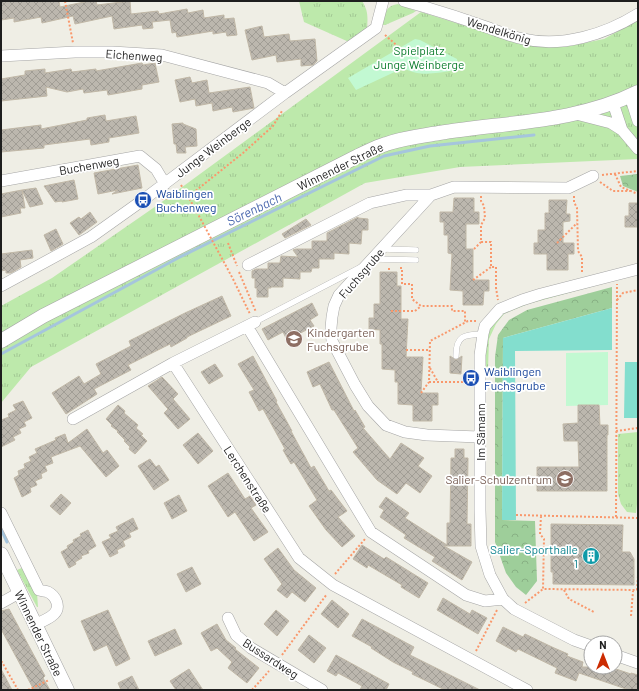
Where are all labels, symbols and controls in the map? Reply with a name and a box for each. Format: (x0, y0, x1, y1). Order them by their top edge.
street label: Wendelkönig (465, 14, 533, 46)
park label: Spielplatz Junge Weinberge (374, 43, 464, 71)
street label: Eichenweg (105, 46, 163, 64)
street label: Junge Weinberge (173, 114, 253, 180)
street label: Winnender Straße (295, 139, 385, 193)
street label: Buchenweg (58, 153, 120, 177)
place label: Waiblingen Buchenweg (156, 186, 216, 214)
water label: Sörenbach (224, 189, 284, 229)
bus stop icon: Waiblingen Buchenweg (133, 190, 153, 210)
street label: Fuchsgrube (335, 245, 387, 301)
place label: Kindergarten Fuchsgrube (307, 325, 375, 353)
school or university icon: Kindergarten Fuchsgrube (284, 329, 304, 349)
place label: Waiblingen Fuchsgrube (484, 364, 546, 392)
bus stop icon: Waiblingen Fuchsgrube (461, 368, 481, 388)
street label: Im Sämann (473, 403, 487, 461)
street label: Lerchenstraße (221, 443, 275, 515)
school or university icon: Salier-Schulzentrum (555, 469, 575, 489)
place label: Salier-Schulzentrum (445, 472, 552, 486)
place label: Salier-Sporthalle 1 (490, 542, 578, 570)
building icon: Salier-Sporthalle 1 (581, 546, 601, 566)
street label: Winnender Straße (12, 588, 66, 678)
street label: Bussardweg (241, 635, 301, 681)
north arrow (583, 635, 623, 675)
text: N (599, 638, 607, 651)

